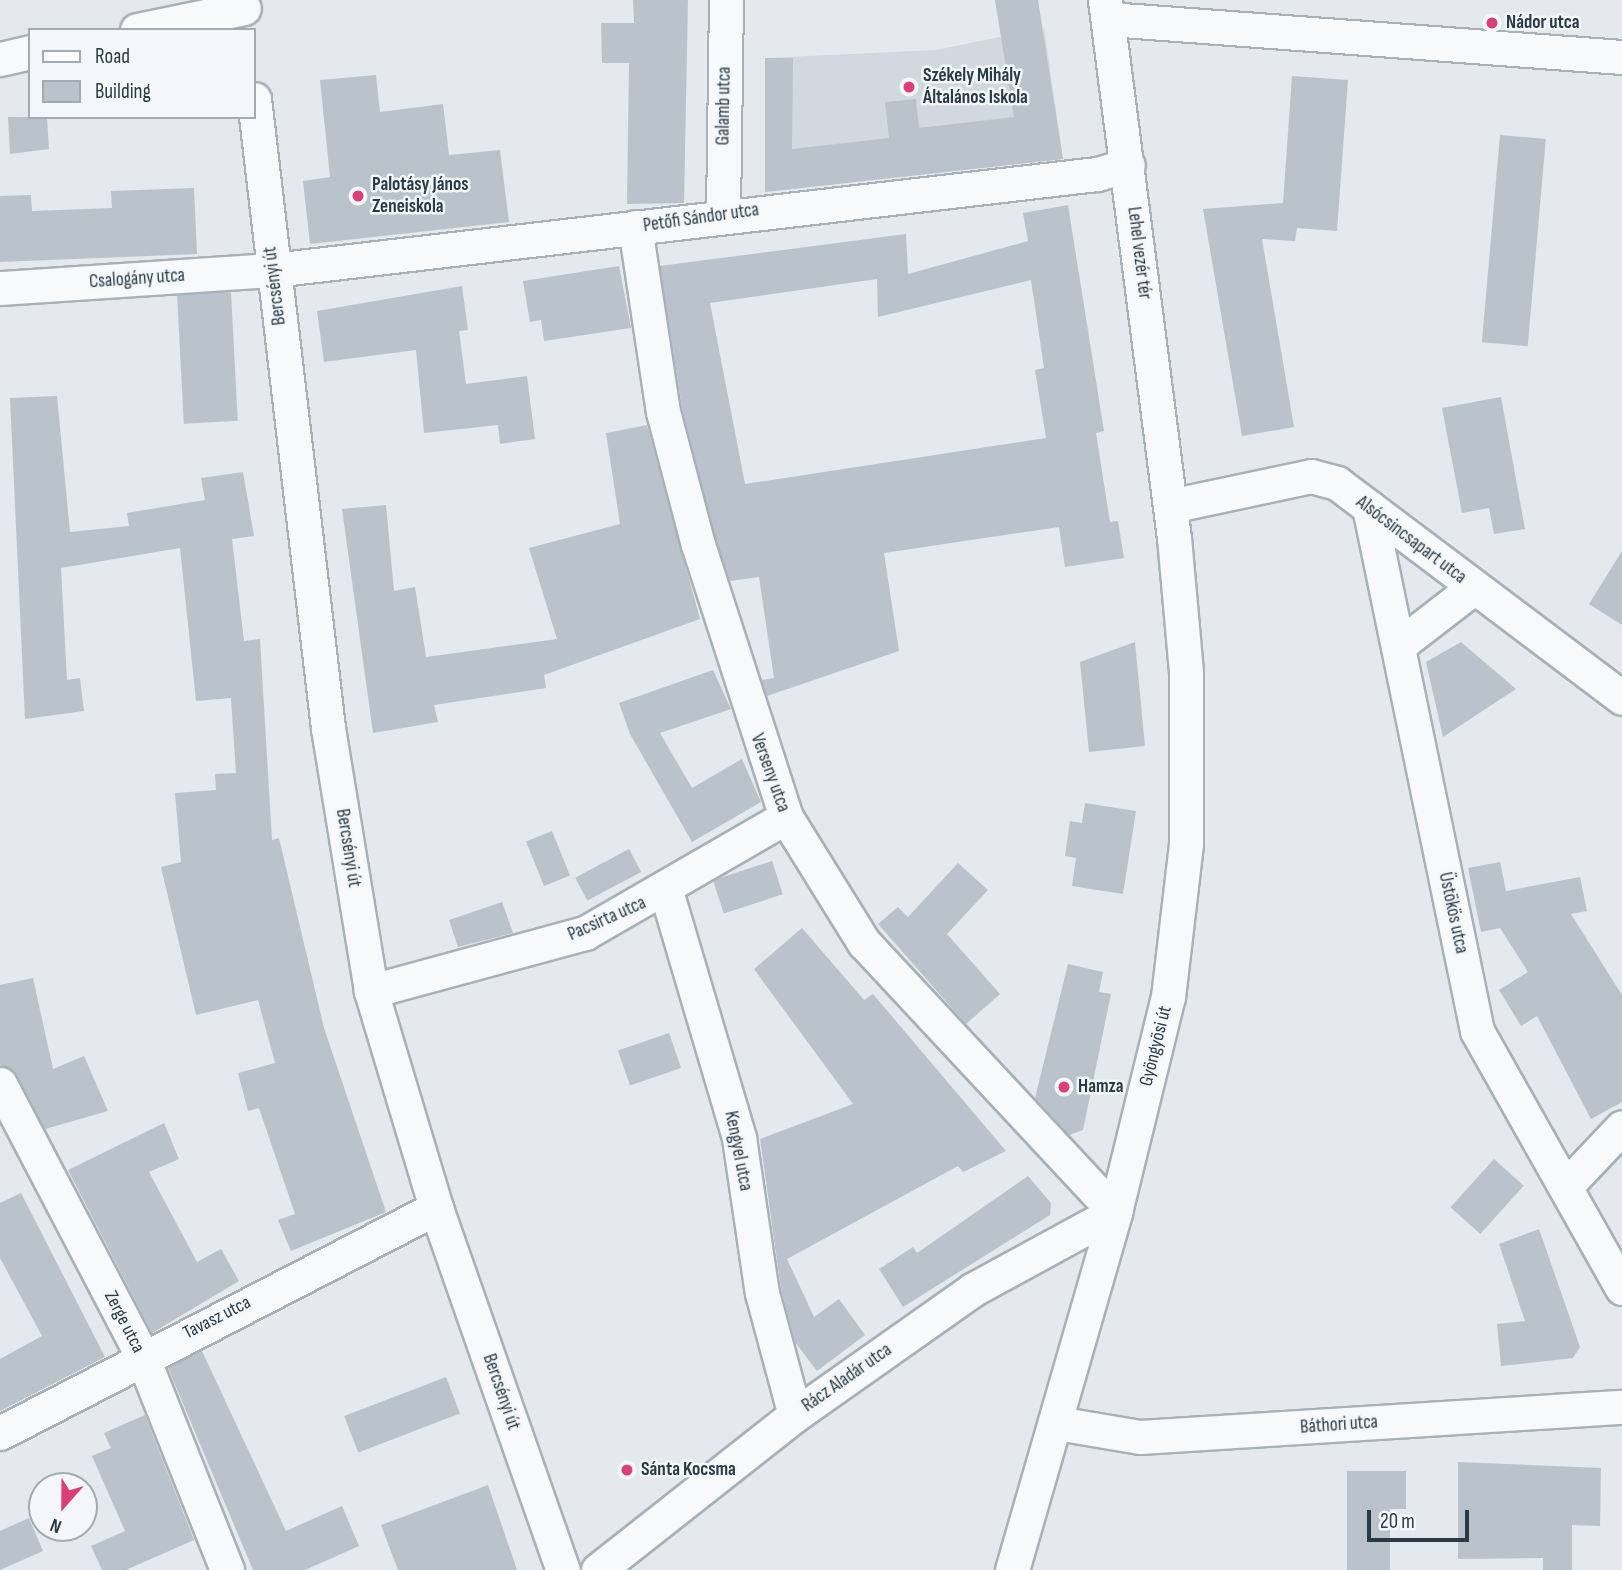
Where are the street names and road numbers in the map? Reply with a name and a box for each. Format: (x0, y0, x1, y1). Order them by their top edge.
street label: Galamb utca (712, 66, 736, 146)
street label: Petőfi Sándor utca (642, 199, 760, 237)
street label: Lehel vezér tér (1122, 205, 1156, 301)
street label: Bercsényi út (259, 245, 291, 327)
street label: Csalogány utca (88, 264, 186, 294)
street label: Alsócsincsapart utca (1351, 491, 1471, 589)
street label: Verseny utca (745, 731, 795, 815)
street label: Bercsényi út (331, 807, 365, 889)
street label: Üstökös utca (1433, 870, 1473, 956)
street label: Pacsirta utca (564, 892, 650, 946)
street label: Gyöngyösi út (1135, 1004, 1177, 1088)
street label: Kengyel utca (719, 1109, 757, 1193)
street label: Zerge utca (99, 1287, 149, 1357)
street label: Tavasz utca (179, 1291, 255, 1345)
street label: Rácz Aladár utca (798, 1339, 896, 1417)
street label: Bercsényi út (477, 1351, 525, 1433)
street label: Báthori utca (1299, 1411, 1379, 1439)

